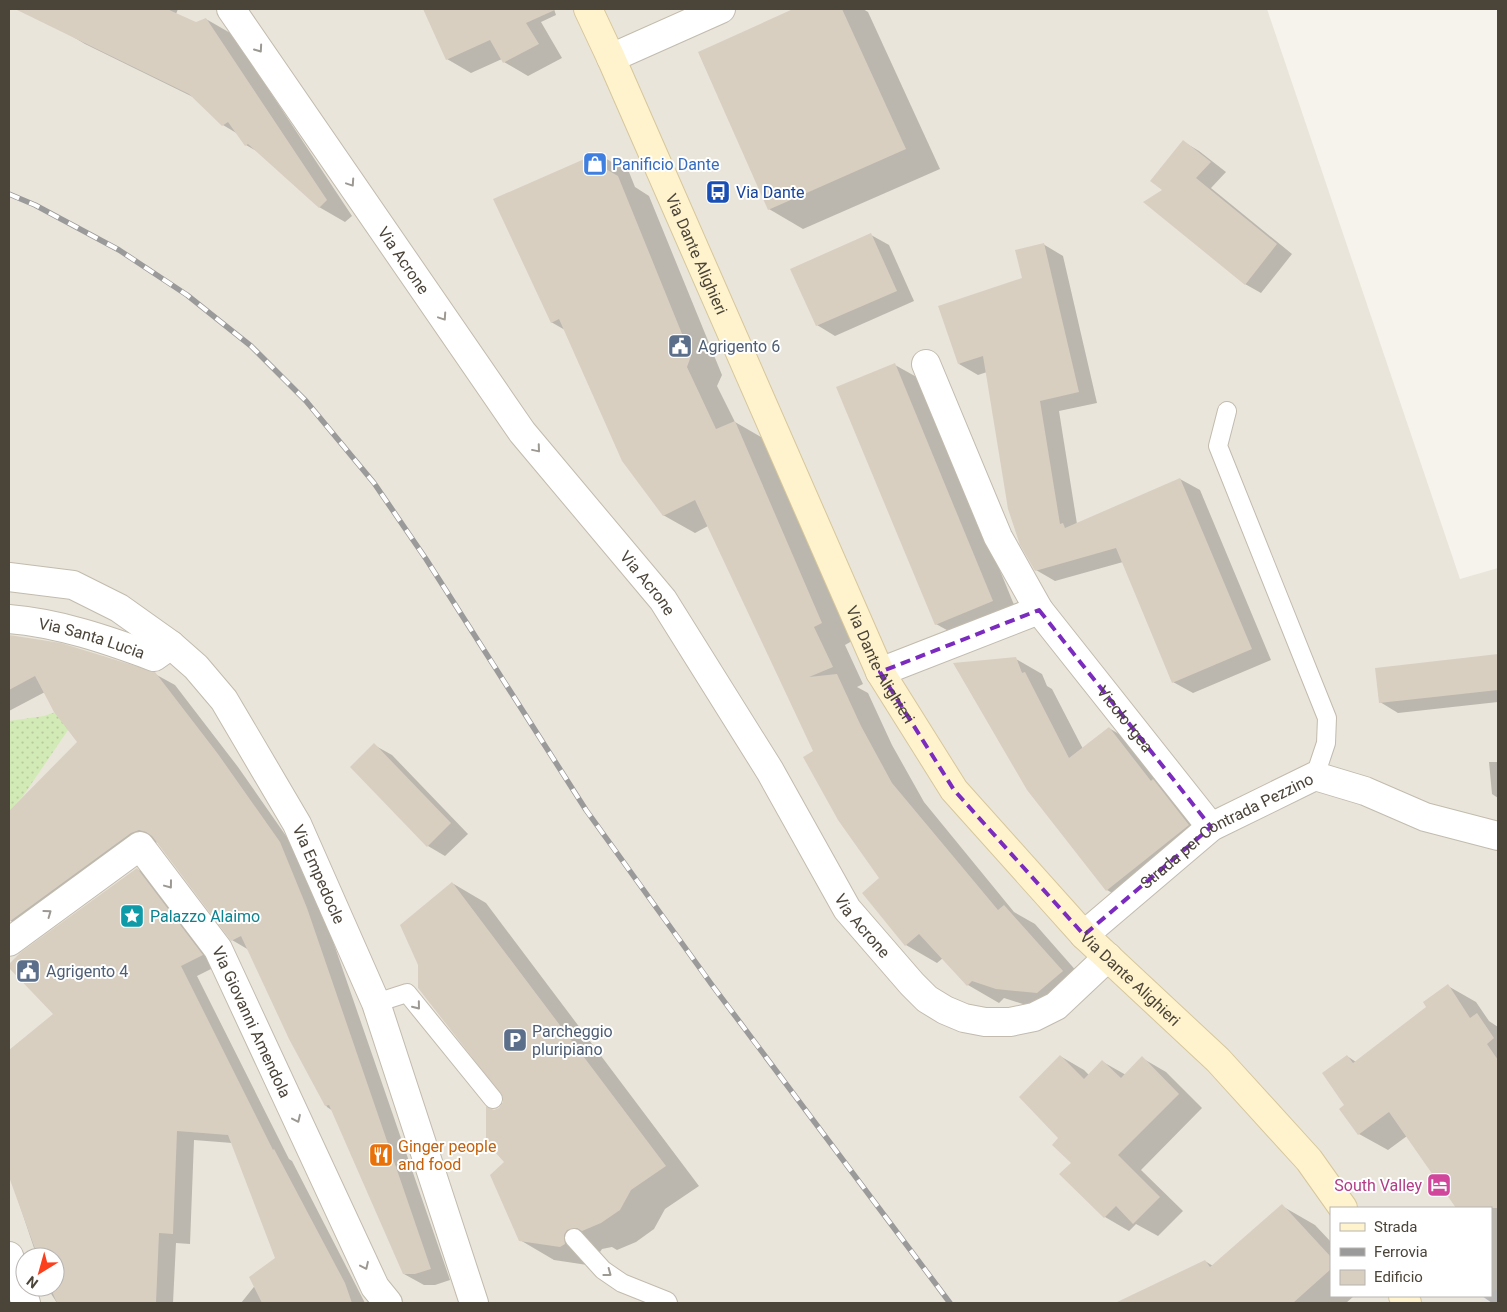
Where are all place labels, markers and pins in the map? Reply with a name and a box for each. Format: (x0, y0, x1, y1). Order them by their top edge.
shop icon: Panificio Dante (582, 151, 608, 177)
place label: Panificio Dante (612, 155, 719, 174)
bus stop icon: Via Dante (705, 179, 731, 205)
place label: Via Dante (736, 183, 805, 202)
public building icon: Agrigento 6 (667, 333, 693, 359)
place label: Agrigento 6 (698, 337, 780, 356)
place icon: Palazzo Alaimo (119, 903, 145, 929)
place label: Palazzo Alaimo (150, 907, 260, 926)
public building icon: Agrigento 4 (15, 958, 41, 984)
place label: Agrigento 4 (46, 962, 128, 981)
place label: Parcheggio pluripiano (532, 1022, 613, 1059)
parking icon: Parcheggio pluripiano (502, 1027, 528, 1053)
place label: Ginger people and food (398, 1137, 496, 1174)
restaurant icon: Ginger people and food (368, 1142, 394, 1168)
hotel icon: South Valley (1426, 1172, 1452, 1198)
place label: South Valley (1334, 1176, 1422, 1195)

